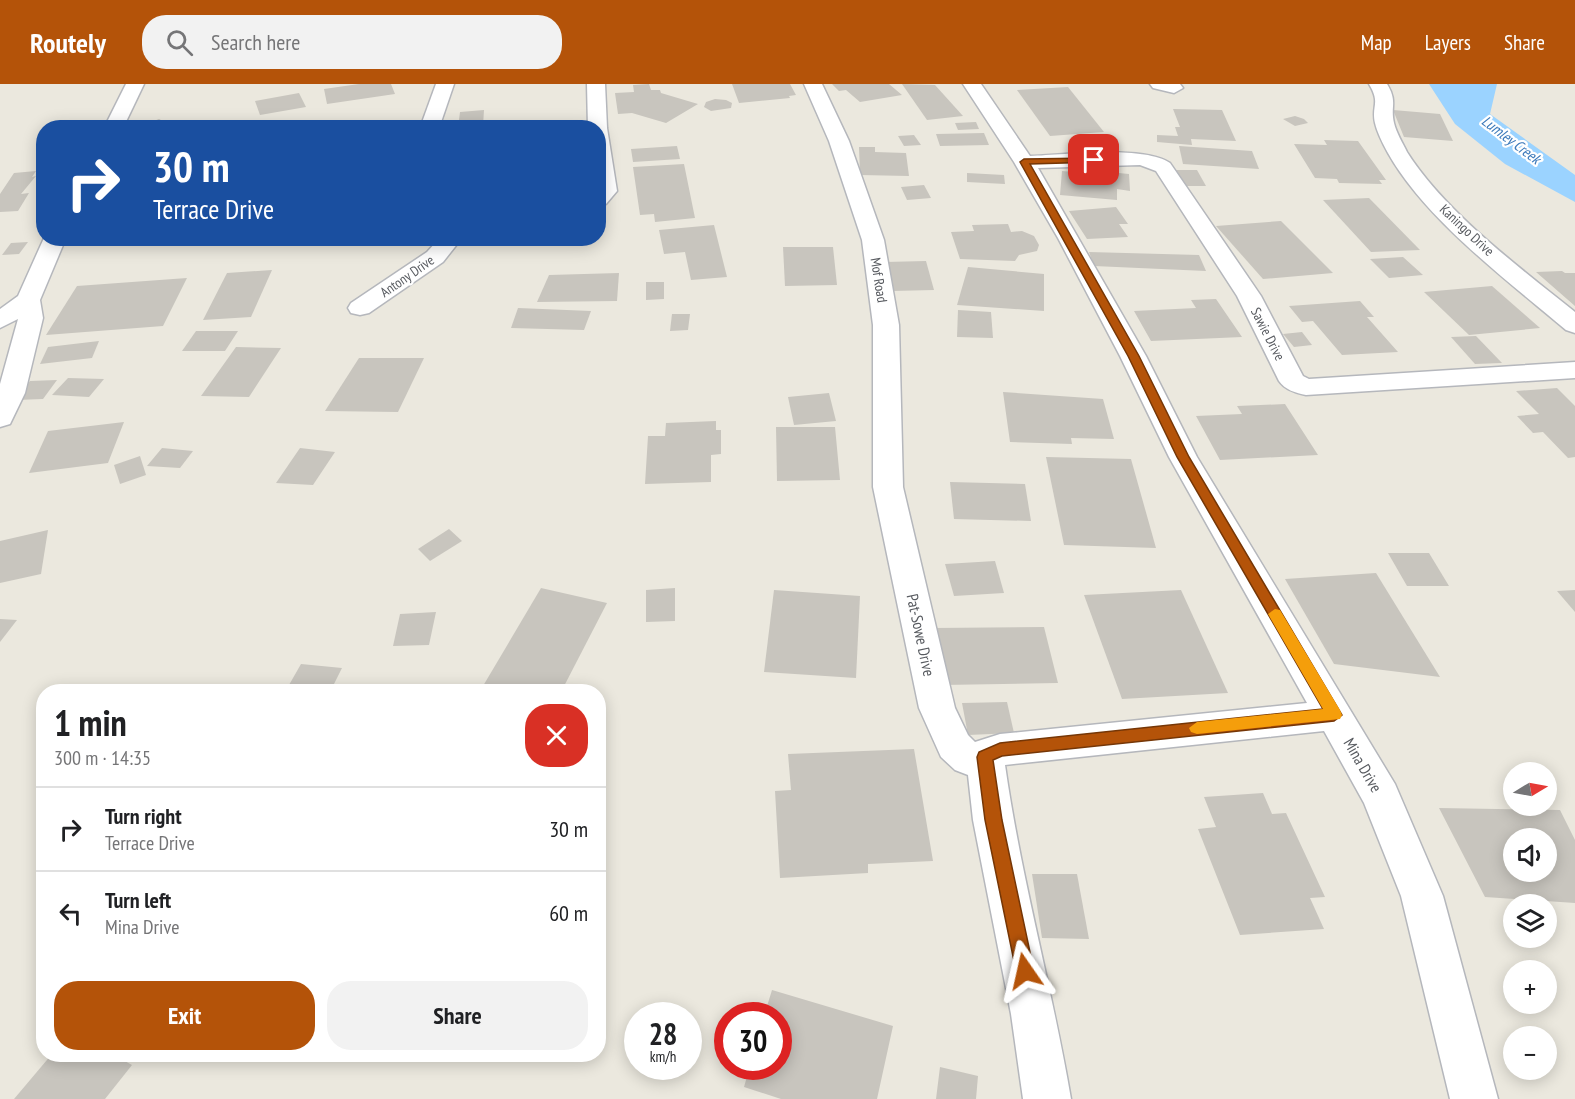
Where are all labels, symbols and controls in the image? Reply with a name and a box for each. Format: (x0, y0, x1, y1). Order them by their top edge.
search box (142, 15, 562, 69)
text: Routely (30, 24, 106, 61)
icon: search (163, 26, 196, 59)
text: Search here (211, 28, 300, 56)
text: Map (1361, 29, 1392, 56)
text: Layers (1425, 29, 1471, 56)
text: Share (1504, 29, 1545, 56)
water label: Lumley Creek (1478, 111, 1546, 169)
pin (1068, 134, 1119, 185)
text: 30 m (153, 139, 230, 194)
icon: arrive (1077, 143, 1110, 176)
icon: right (54, 144, 132, 222)
text: Terrace Drive (153, 192, 274, 226)
street label: Kaningo Drive (1436, 200, 1498, 260)
street label: Antony Drive (376, 251, 438, 301)
street label: Mof Road (867, 256, 891, 304)
street label: Sawie Drive (1247, 304, 1289, 364)
street label: Pat-Sowe Drive (903, 592, 939, 678)
text: 1 min (54, 699, 127, 746)
button: close (525, 704, 588, 767)
street label: Mina Drive (1339, 734, 1387, 796)
text: 300 m · 14:35 (54, 745, 151, 771)
north arrow (1503, 762, 1557, 816)
map controls (1503, 762, 1557, 1080)
text: Turn right (105, 802, 182, 830)
icon: right (54, 813, 87, 846)
text: 30 m (549, 815, 588, 843)
button: sound (1503, 828, 1557, 882)
text: Terrace Drive (105, 830, 195, 856)
text: Turn left (105, 886, 171, 914)
button: layers (1503, 894, 1557, 948)
icon: left (54, 897, 87, 930)
text: 60 m (549, 899, 588, 927)
text: Mina Drive (105, 914, 179, 940)
position arrow (993, 939, 1057, 1003)
button: + (1503, 960, 1557, 1014)
button: Exit (54, 981, 315, 1050)
button: Share (327, 981, 588, 1050)
speed limit sign: 30 (714, 1002, 792, 1080)
text: 28 (649, 1014, 677, 1053)
button: − (1503, 1026, 1557, 1080)
text: km/h (650, 1047, 676, 1066)

